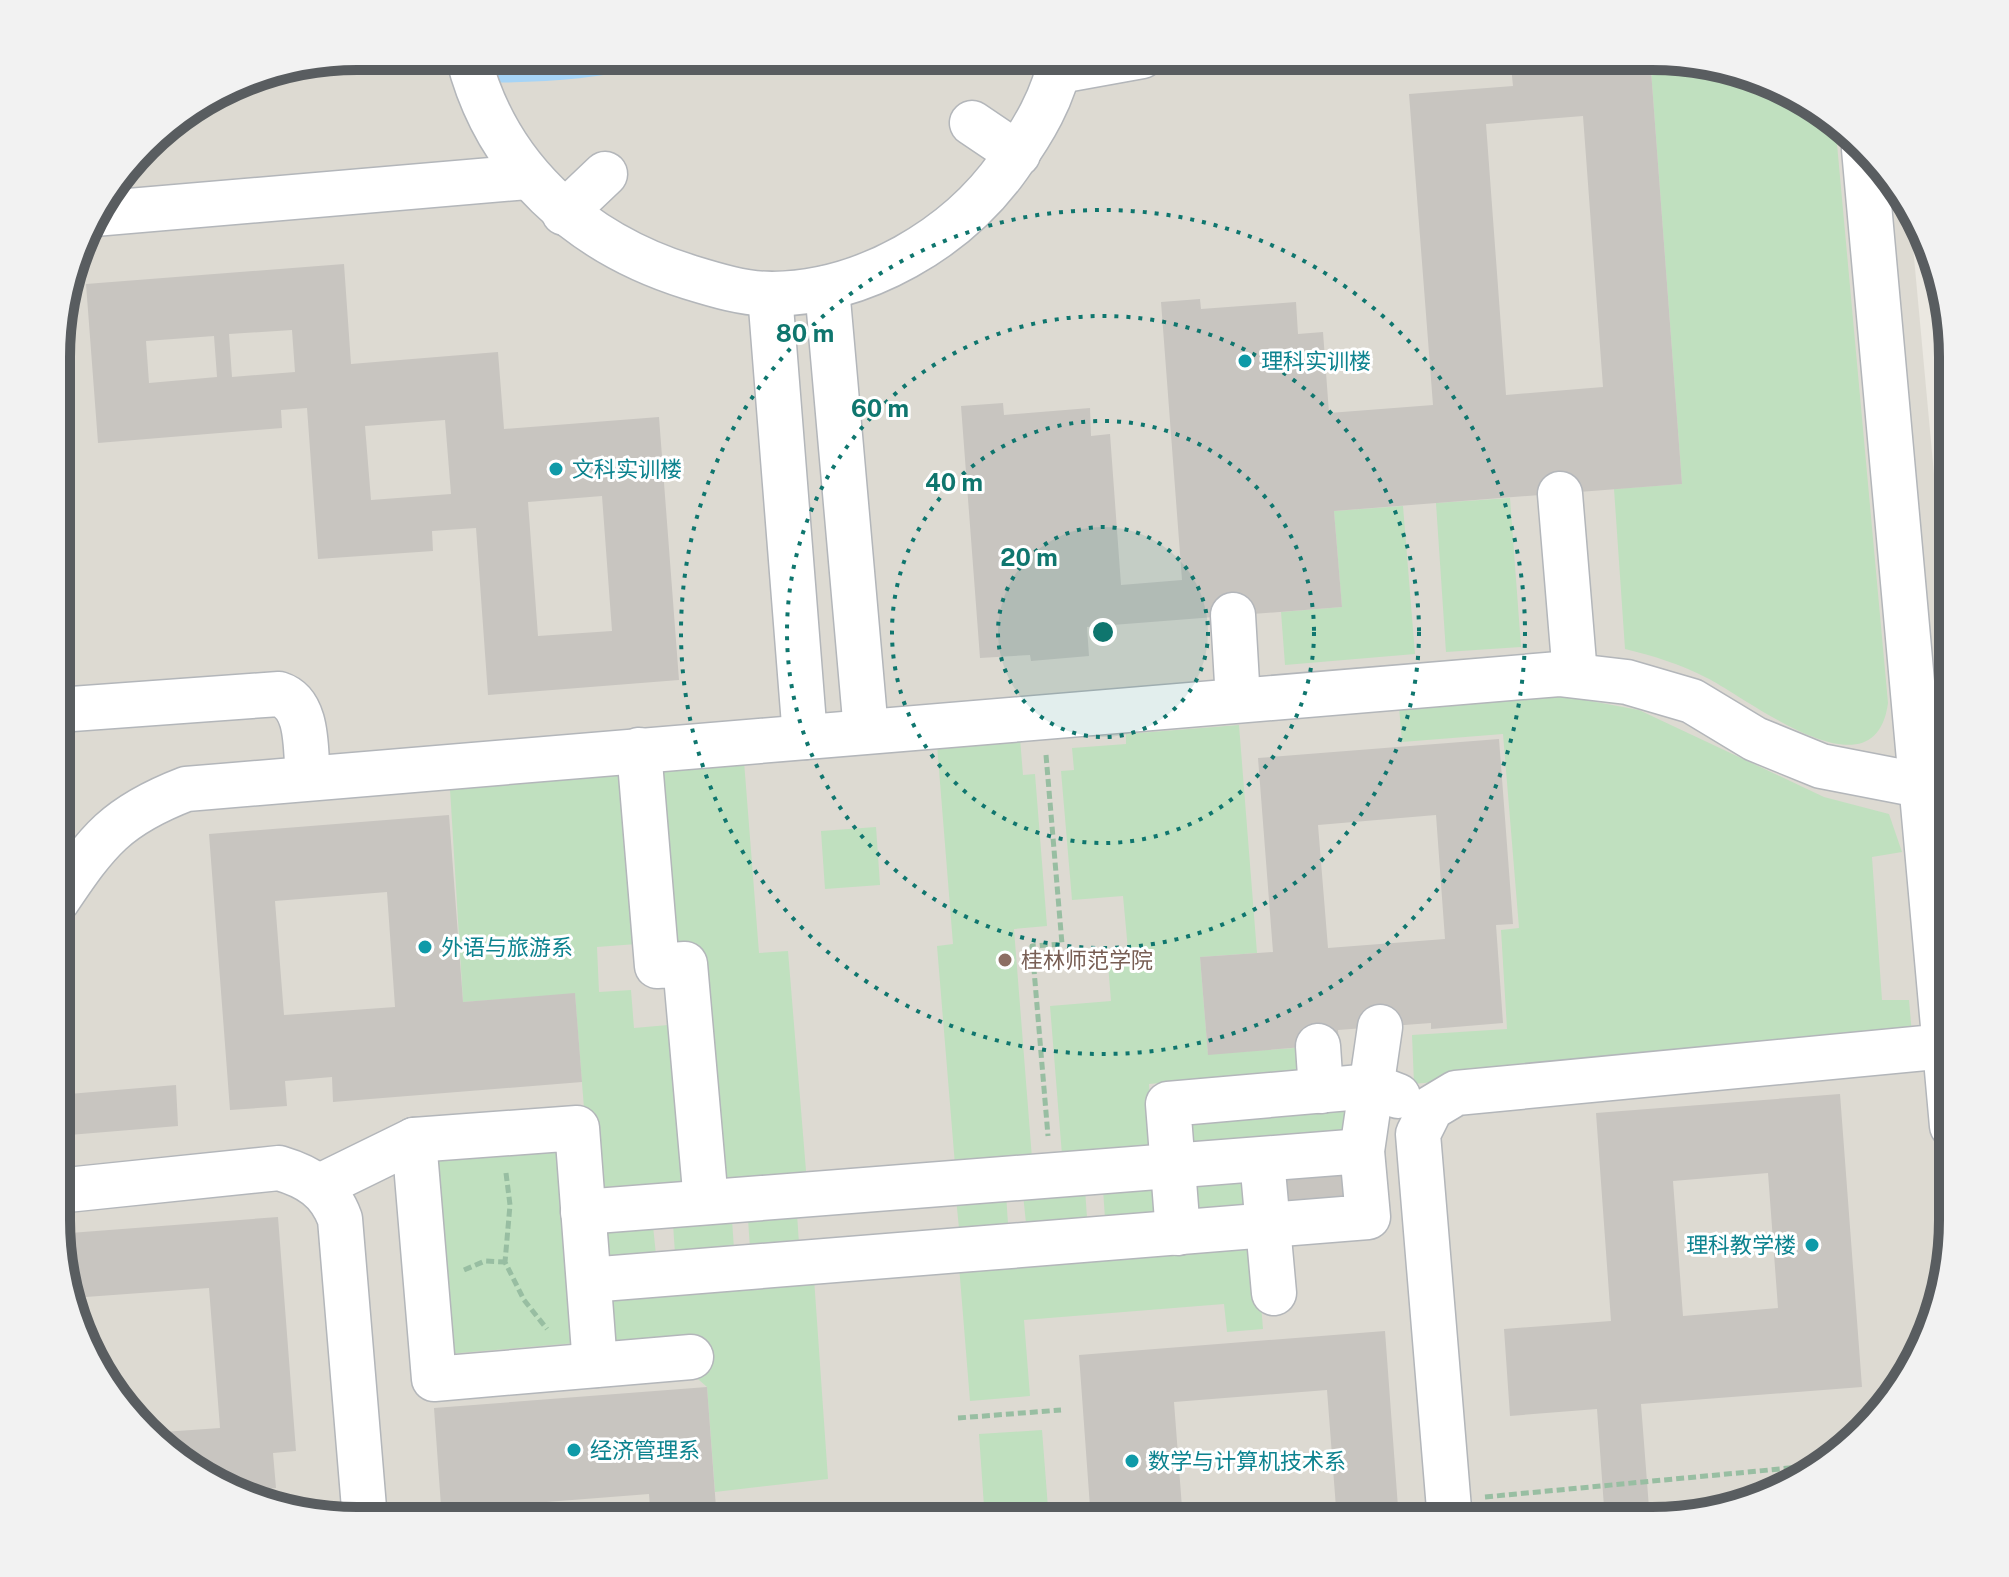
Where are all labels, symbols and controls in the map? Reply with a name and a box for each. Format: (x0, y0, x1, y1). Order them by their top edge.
text: 80 m (776, 319, 834, 347)
place label: 理科实训楼 (1261, 348, 1371, 374)
marker: 理科实训楼 (1236, 352, 1254, 370)
text: 60 m (851, 394, 909, 422)
place label: 文科实训楼 (572, 456, 682, 482)
marker: 文科实训楼 (547, 460, 565, 478)
text: 40 m (925, 468, 983, 496)
text: 20 m (1000, 543, 1058, 571)
centre of rings (1089, 618, 1117, 646)
place label: 外语与旅游系 (441, 934, 573, 960)
marker: 外语与旅游系 (416, 938, 434, 956)
place label: 桂林师范学院 (1021, 947, 1153, 973)
marker: 桂林师范学院 (996, 951, 1014, 969)
place label: 理科教学楼 (1686, 1232, 1796, 1258)
marker: 理科教学楼 (1803, 1236, 1821, 1254)
place label: 经济管理系 (590, 1437, 700, 1463)
marker: 经济管理系 (565, 1441, 583, 1459)
place label: 数学与计算机技术系 (1148, 1448, 1346, 1474)
marker: 数学与计算机技术系 (1123, 1452, 1141, 1470)

